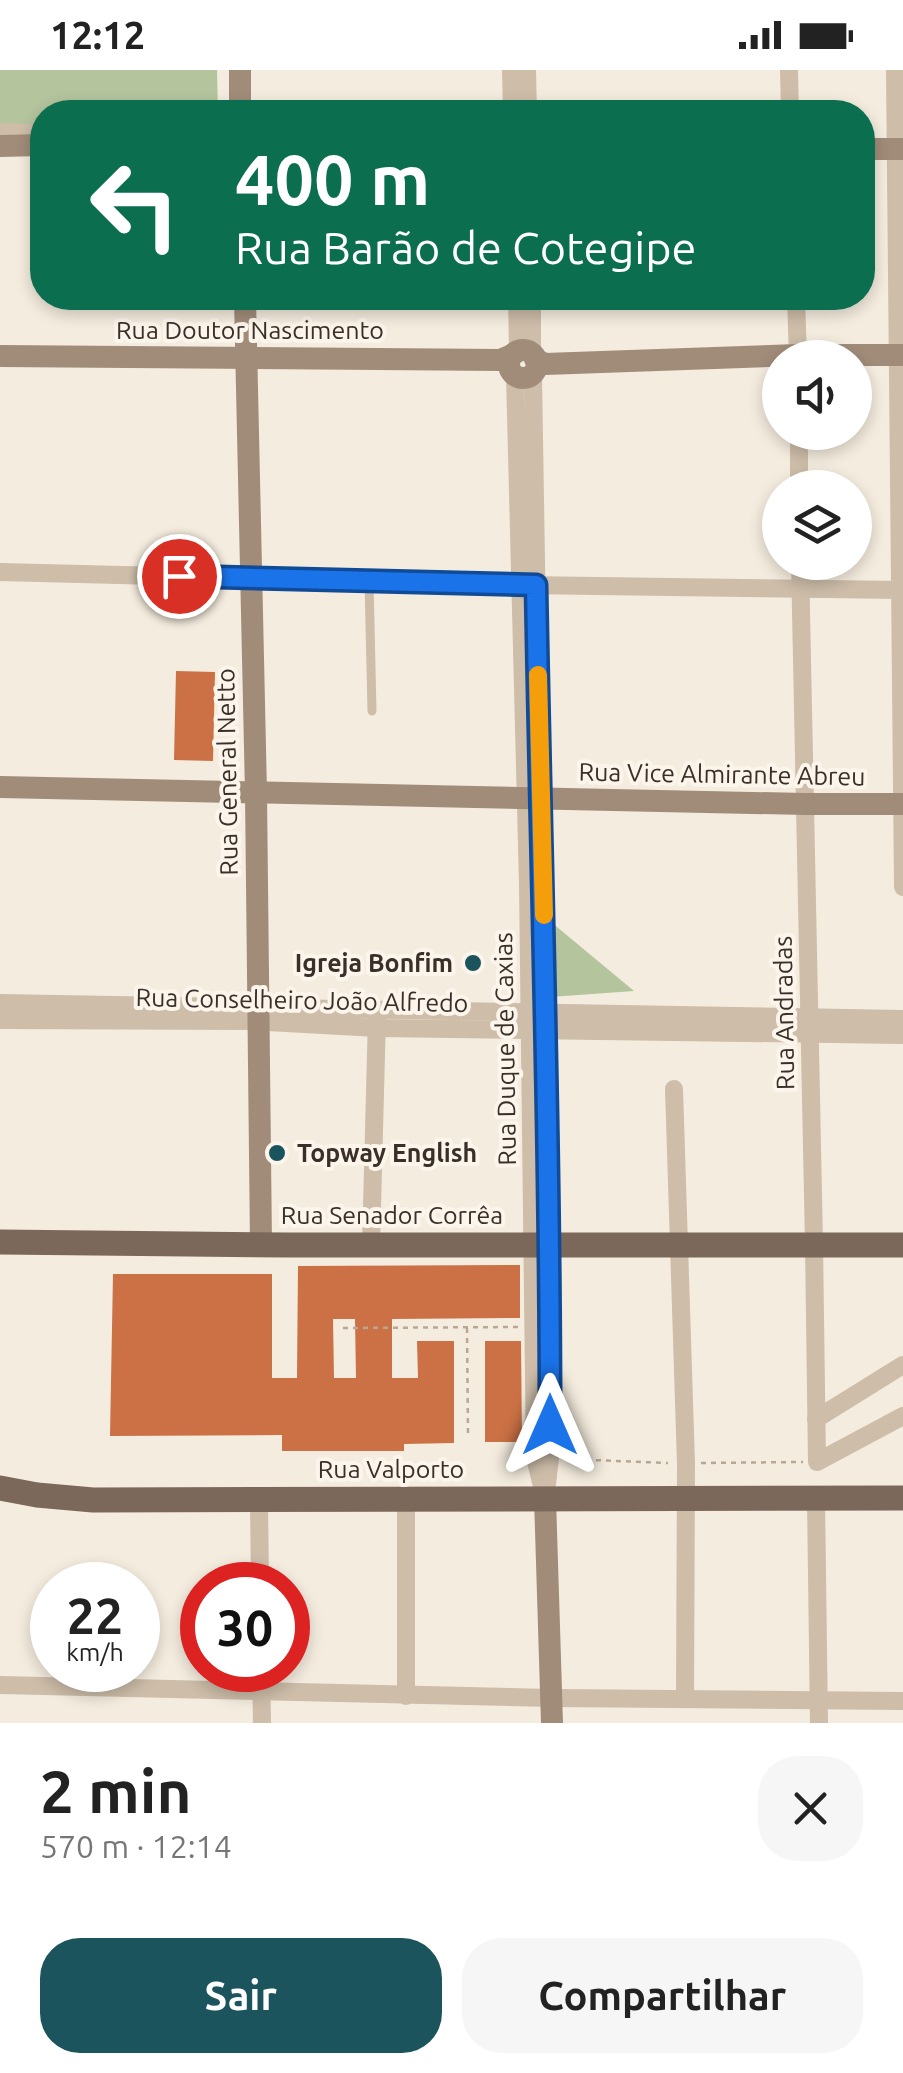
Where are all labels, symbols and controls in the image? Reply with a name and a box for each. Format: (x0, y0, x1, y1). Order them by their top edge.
text: 12:12 (50, 14, 145, 56)
icon: left (70, 140, 200, 270)
text: 400 m (235, 140, 430, 218)
text: Rua Barão de Cotegipe (235, 222, 696, 273)
street label: Rua Doutor Nascimento (116, 316, 384, 344)
map controls (762, 340, 872, 580)
button: sound (762, 340, 872, 450)
button: layers (762, 470, 872, 580)
pin (137, 534, 222, 619)
icon: arrive (152, 549, 207, 604)
street label: Rua General Netto (211, 668, 243, 876)
street label: Rua Vice Almirante Abreu (578, 757, 866, 791)
street label: Rua Duque de Caxias (489, 932, 521, 1166)
street label: Rua Andradas (769, 936, 799, 1090)
place label: Igreja Bonfim (295, 949, 453, 977)
marker: Igreja Bonfim (462, 952, 484, 974)
street label: Rua Conselheiro João Alfredo (135, 983, 469, 1017)
place label: Topway English (297, 1139, 477, 1167)
marker: Topway English (266, 1142, 288, 1164)
street label: Rua Senador Corrêa (281, 1201, 503, 1229)
position arrow (498, 1373, 602, 1477)
street label: Rua Valporto (318, 1455, 464, 1483)
speed limit sign: 30 (180, 1562, 310, 1692)
text: 22 (67, 1587, 123, 1643)
text: km/h (66, 1638, 124, 1666)
button: close (758, 1756, 863, 1861)
text: 2 min (40, 1757, 192, 1824)
text: 570 m · 12:14 (40, 1828, 232, 1864)
button: Sair (40, 1938, 442, 2053)
button: Compartilhar (462, 1938, 863, 2053)

